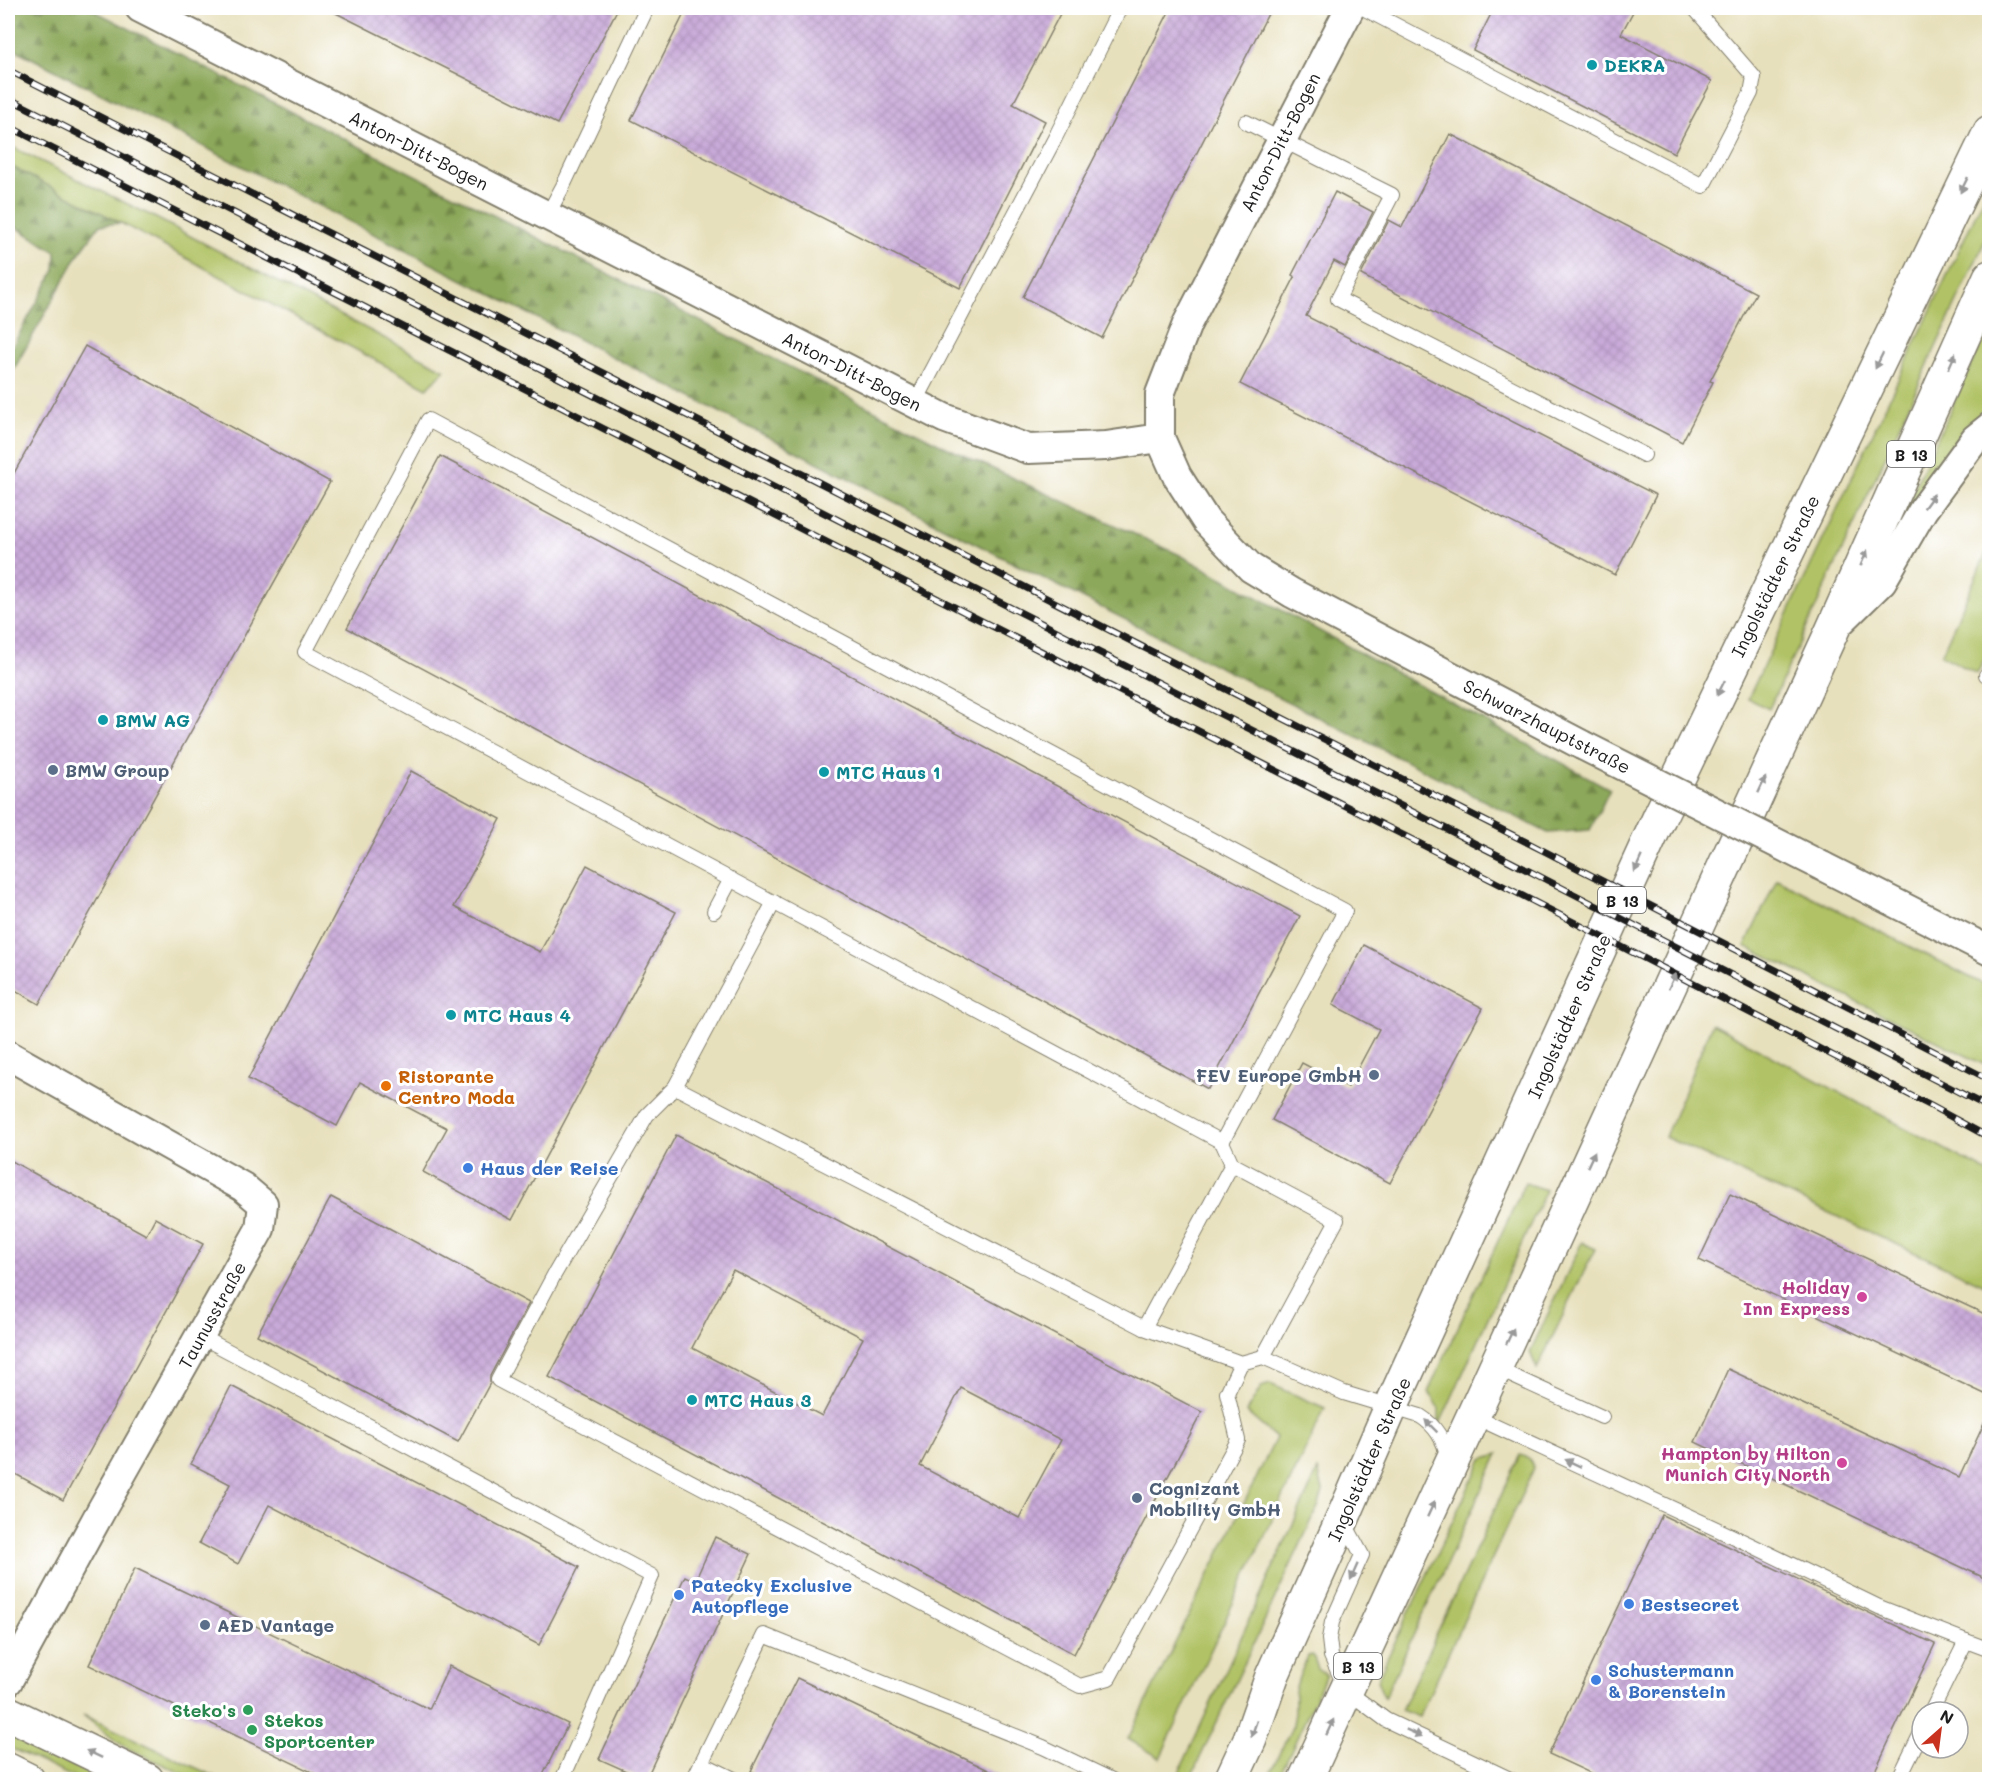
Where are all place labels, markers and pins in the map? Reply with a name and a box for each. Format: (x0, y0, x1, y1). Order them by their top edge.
place label: DEKRA (1604, 53, 1665, 77)
marker: DEKRA (1585, 58, 1599, 72)
place label: BMW AG (115, 708, 190, 732)
marker: BMW AG (96, 713, 110, 727)
place label: BMW Group (65, 758, 169, 782)
place label: MTC Haus 1 (836, 760, 940, 784)
marker: BMW Group (46, 763, 60, 777)
marker: MTC Haus 1 (817, 765, 831, 779)
place label: MTC Haus 4 (463, 1003, 571, 1027)
marker: MTC Haus 4 (444, 1008, 458, 1022)
place label: FEV Europe GmbH (1196, 1063, 1362, 1087)
place label: Ristorante Centro Moda (398, 1064, 515, 1109)
marker: FEV Europe GmbH (1367, 1068, 1381, 1082)
marker: Ristorante Centro Moda (379, 1079, 393, 1093)
place label: Haus der Reise (480, 1156, 619, 1180)
marker: Haus der Reise (461, 1161, 475, 1175)
place label: Holiday Inn Express (1743, 1275, 1850, 1320)
marker: Holiday Inn Express (1855, 1290, 1869, 1304)
place label: MTC Haus 3 (704, 1388, 811, 1412)
marker: MTC Haus 3 (685, 1393, 699, 1407)
place label: Hampton by Hilton Munich City North (1661, 1441, 1830, 1486)
marker: Hampton by Hilton Munich City North (1835, 1456, 1849, 1470)
place label: Cognizant Mobility GmbH (1149, 1476, 1281, 1521)
marker: Cognizant Mobility GmbH (1130, 1491, 1144, 1505)
place label: Patecky Exclusive Autopflege (691, 1573, 853, 1618)
marker: Patecky Exclusive Autopflege (672, 1588, 686, 1602)
place label: Bestsecret (1641, 1592, 1740, 1616)
marker: Bestsecret (1622, 1597, 1636, 1611)
place label: AED Vantage (217, 1613, 335, 1637)
marker: AED Vantage (198, 1618, 212, 1632)
place label: Schustermann & Borenstein (1608, 1658, 1734, 1703)
marker: Schustermann & Borenstein (1589, 1673, 1603, 1687)
place label: Steko's (172, 1698, 236, 1722)
marker: Steko's (241, 1703, 255, 1717)
place label: Stekos Sportcenter (264, 1708, 375, 1753)
marker: Stekos Sportcenter (245, 1723, 259, 1737)

